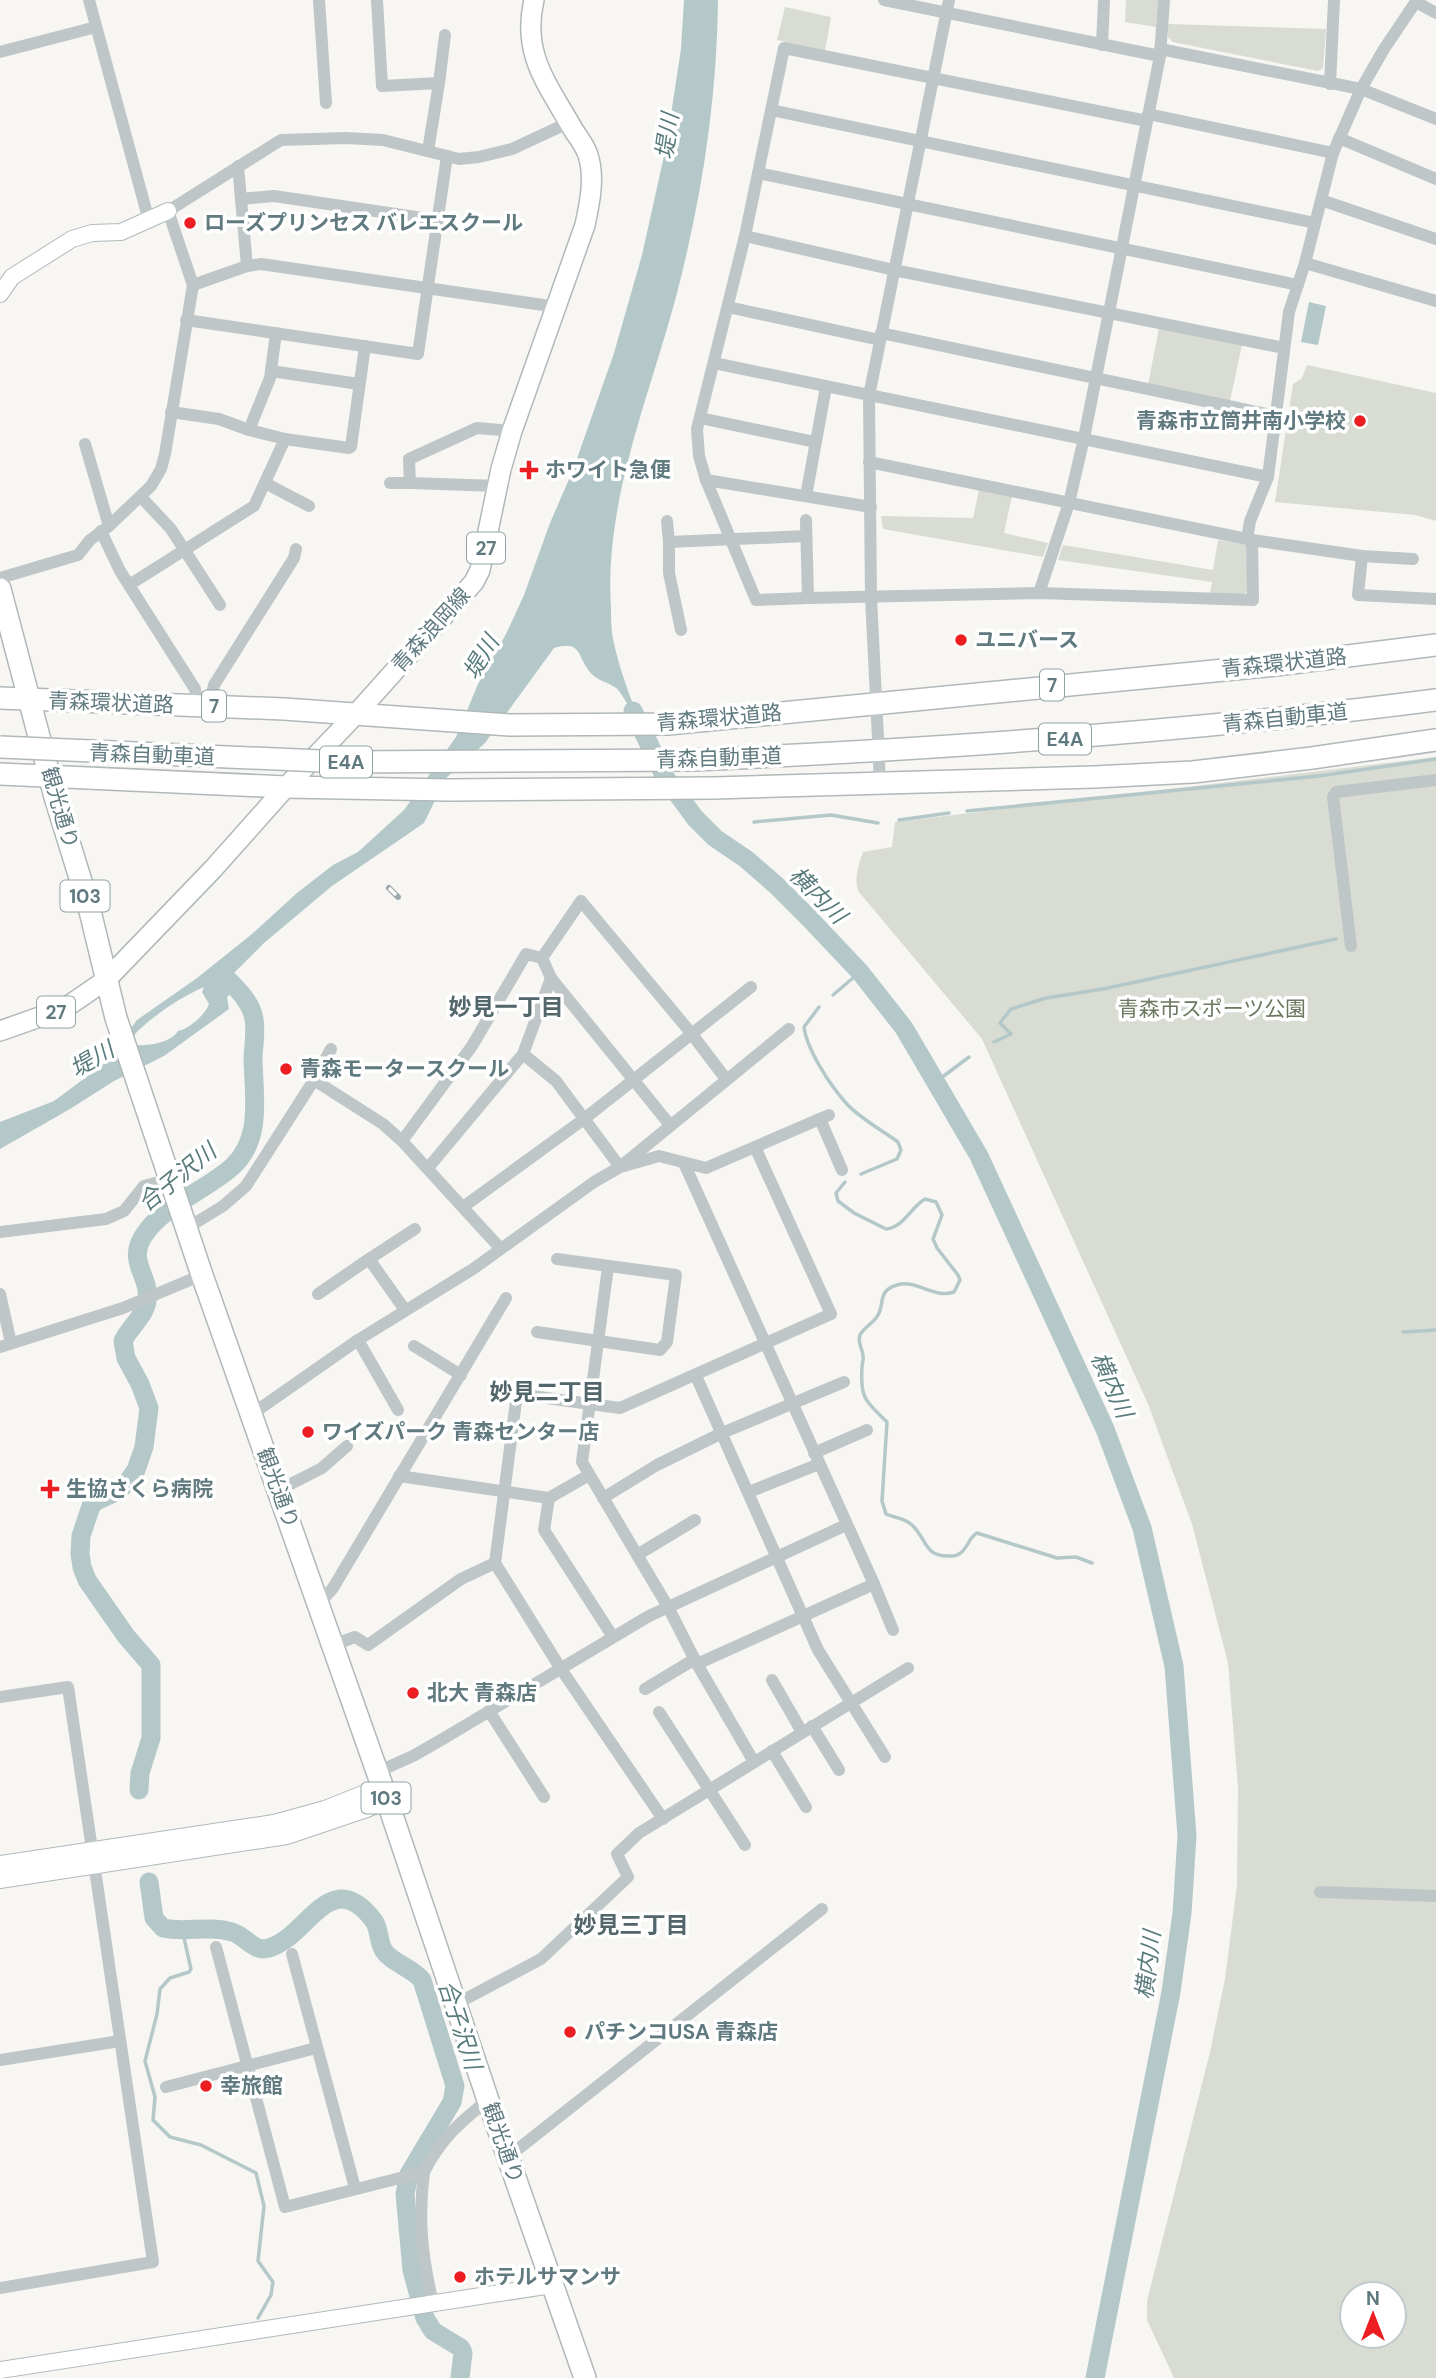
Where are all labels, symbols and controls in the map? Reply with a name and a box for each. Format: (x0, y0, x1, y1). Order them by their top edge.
water label: 堤川 (649, 108, 685, 161)
place label: ローズプリンセス バレエスクール (204, 209, 523, 237)
marker: ローズプリンセス バレエスクール (182, 215, 198, 231)
place label: 青森市立筒井南小学校 (1136, 407, 1346, 435)
marker: 青森市立筒井南小学校 (1352, 413, 1368, 429)
place label: ホワイト急便 (545, 456, 671, 484)
marker: ホワイト急便 (519, 460, 539, 480)
road number: 27 (467, 533, 505, 564)
street label: 青森浪岡線 (385, 582, 477, 678)
place label: ユニバース (975, 626, 1079, 654)
water label: 堤川 (456, 627, 507, 684)
marker: ユニバース (953, 632, 969, 648)
street label: 青森環状道路 (1220, 642, 1348, 684)
road number: 7 (1040, 670, 1064, 700)
street label: 青森環状道路 (48, 687, 174, 719)
road number: 7 (202, 691, 226, 722)
street label: 青森自動車道 (1221, 697, 1349, 739)
street label: 青森環状道路 (655, 699, 783, 737)
road number: E4A (1039, 724, 1091, 754)
street label: 青森自動車道 (89, 739, 215, 771)
street label: 青森自動車道 (656, 742, 782, 774)
road number: E4A (320, 747, 372, 778)
street label: 観光通り (35, 764, 85, 852)
water label: 横内川 (783, 860, 855, 932)
road number: 103 (60, 880, 110, 912)
district label: 妙見一丁目 (449, 992, 564, 1022)
park label: 青森市スポーツ公園 (1118, 995, 1306, 1023)
road number: 27 (37, 996, 75, 1028)
water label: 堤川 (65, 1033, 122, 1083)
place label: 青森モータースクール (300, 1055, 509, 1083)
marker: 青森モータースクール (278, 1061, 294, 1077)
water label: 合子沢川 (132, 1135, 225, 1218)
water label: 横内川 (1084, 1347, 1141, 1425)
district label: 妙見二丁目 (490, 1377, 605, 1407)
place label: ワイズパーク 青森センター店 (322, 1418, 599, 1446)
marker: ワイズパーク 青森センター店 (300, 1424, 316, 1440)
street label: 観光通り (250, 1444, 306, 1532)
place label: 生協さくら病院 (66, 1475, 213, 1503)
marker: 生協さくら病院 (40, 1479, 60, 1499)
place label: 北大 青森店 (427, 1679, 537, 1707)
marker: 北大 青森店 (405, 1685, 421, 1701)
road number: 103 (362, 1782, 410, 1814)
district label: 妙見三丁目 (574, 1910, 689, 1940)
water label: 横内川 (1129, 1926, 1167, 2001)
water label: 合子沢川 (432, 1977, 489, 2076)
place label: パチンコUSA 青森店 (584, 2018, 778, 2046)
marker: パチンコUSA 青森店 (562, 2024, 578, 2040)
place label: 幸旅館 (220, 2072, 283, 2100)
marker: 幸旅館 (198, 2078, 214, 2094)
street label: 観光通り (476, 2099, 530, 2187)
place label: ホテルサマンサ (474, 2263, 621, 2291)
marker: ホテルサマンサ (452, 2269, 468, 2285)
north arrow (1338, 2280, 1408, 2350)
text: N (1366, 2286, 1380, 2311)

